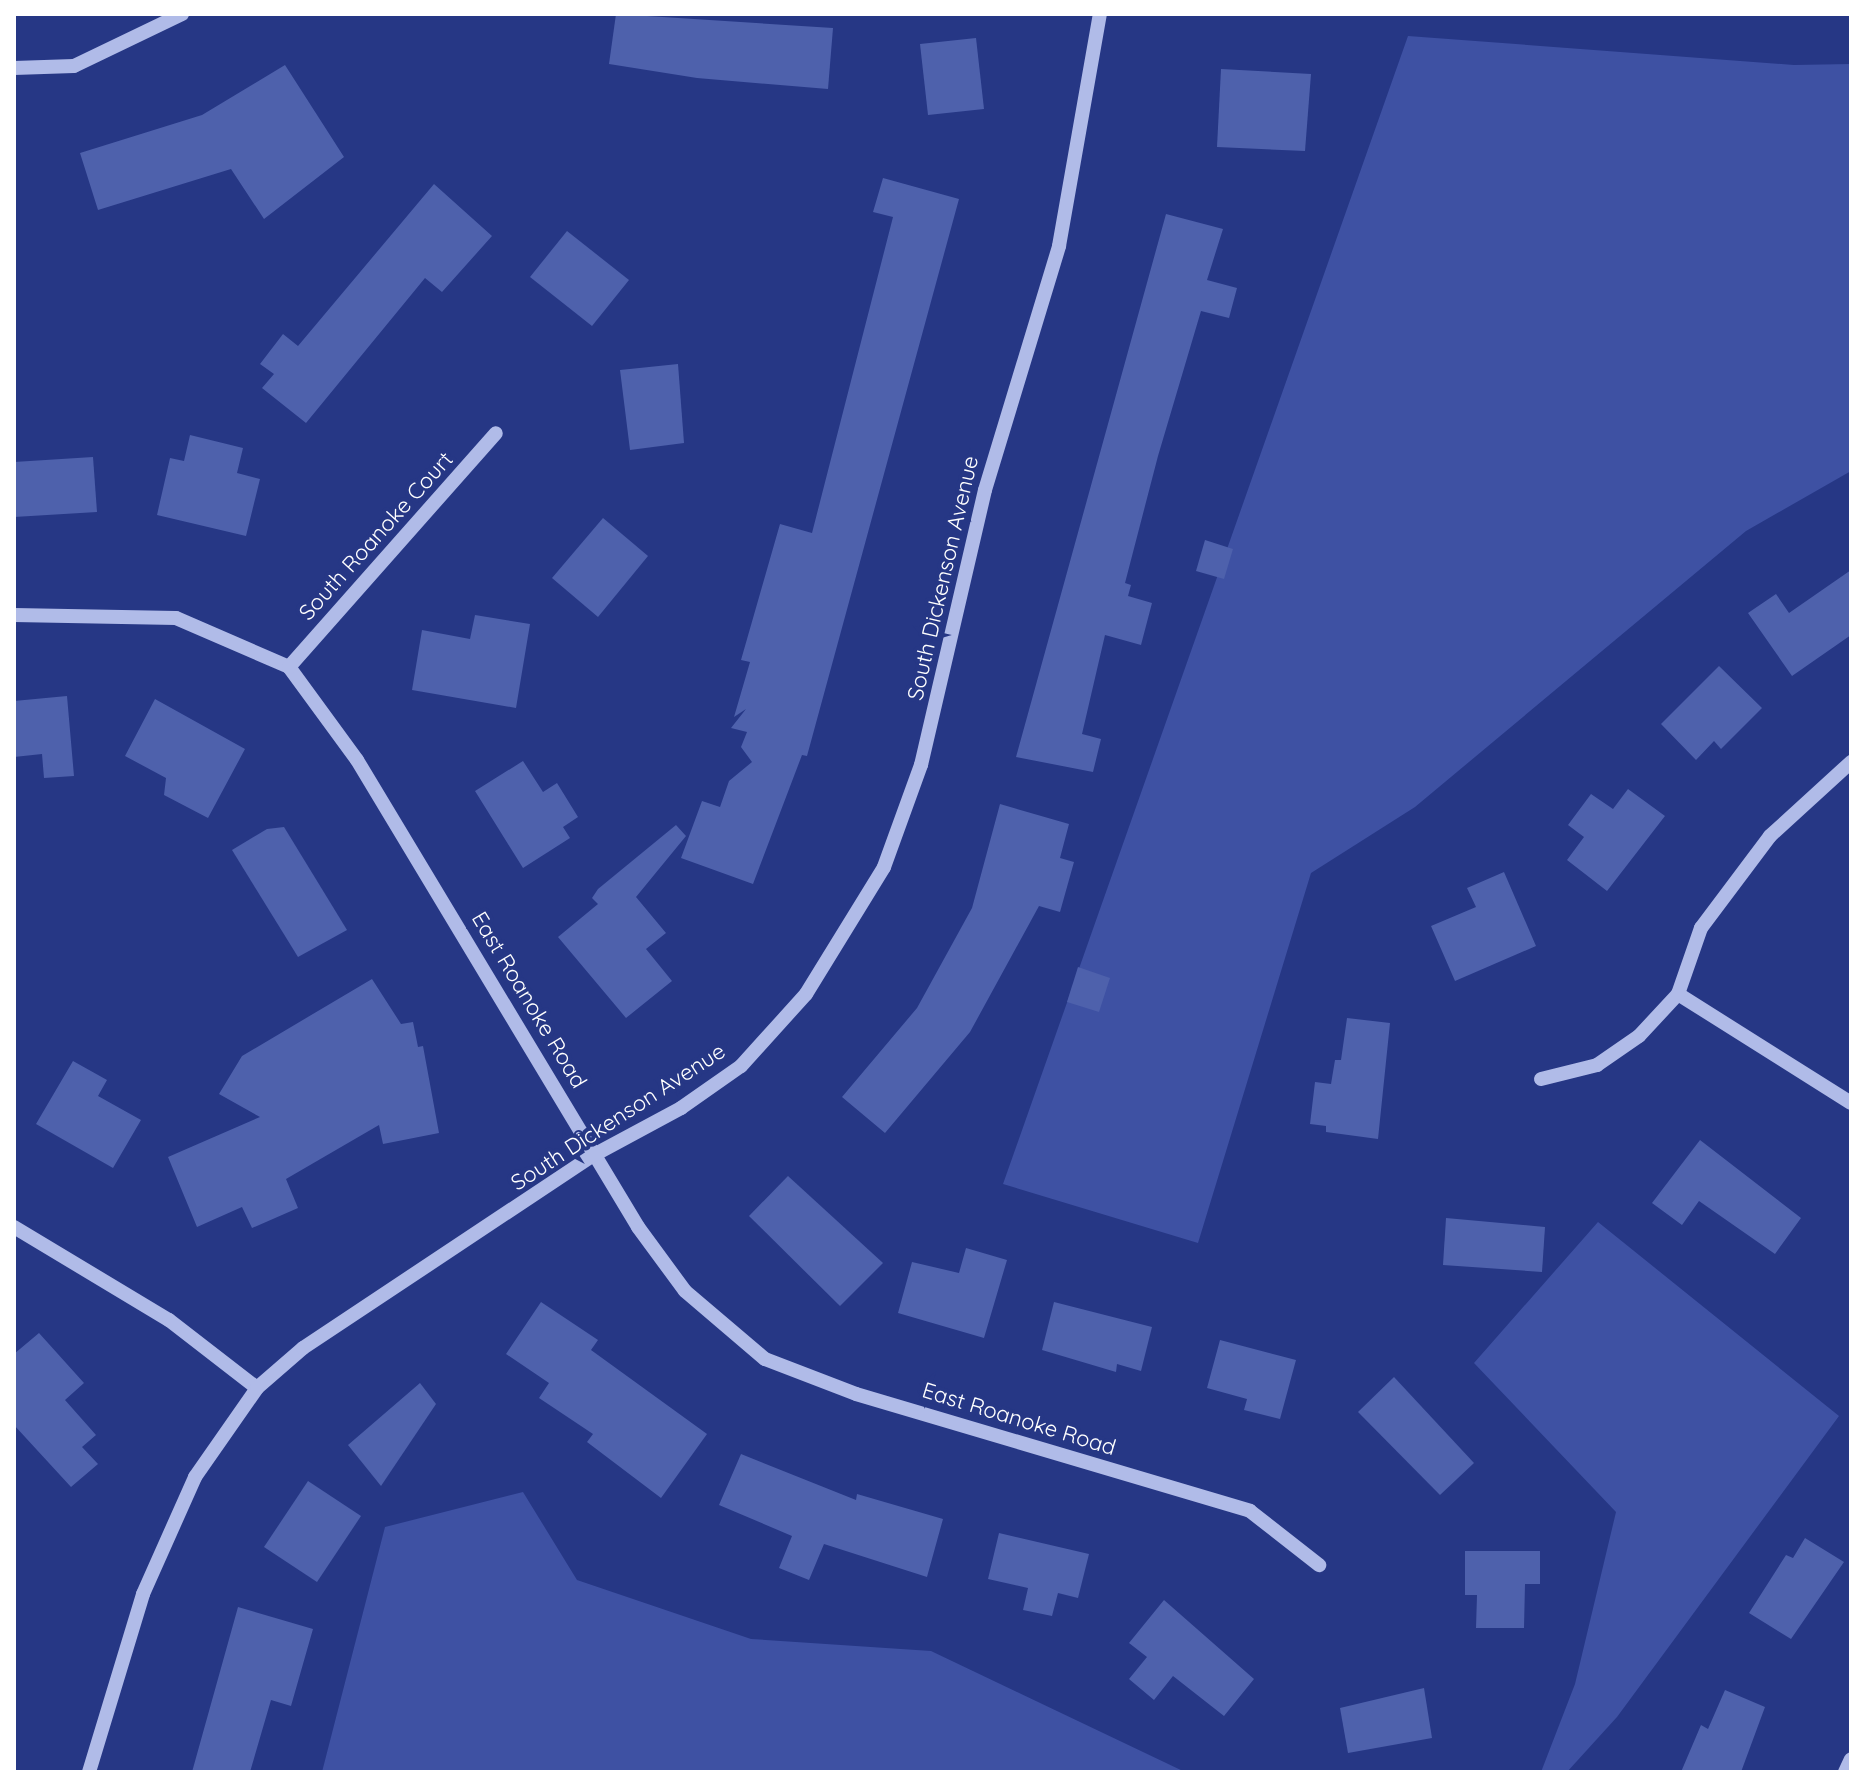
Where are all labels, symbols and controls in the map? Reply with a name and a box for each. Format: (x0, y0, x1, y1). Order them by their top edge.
street label: South Roanoke Court (294, 446, 458, 626)
street label: South Dickenson Avenue (902, 453, 984, 703)
street label: East Roanoke Road (466, 907, 592, 1093)
street label: South Dickenson Avenue (506, 1038, 730, 1196)
street label: East Roanoke Road (919, 1377, 1119, 1461)

